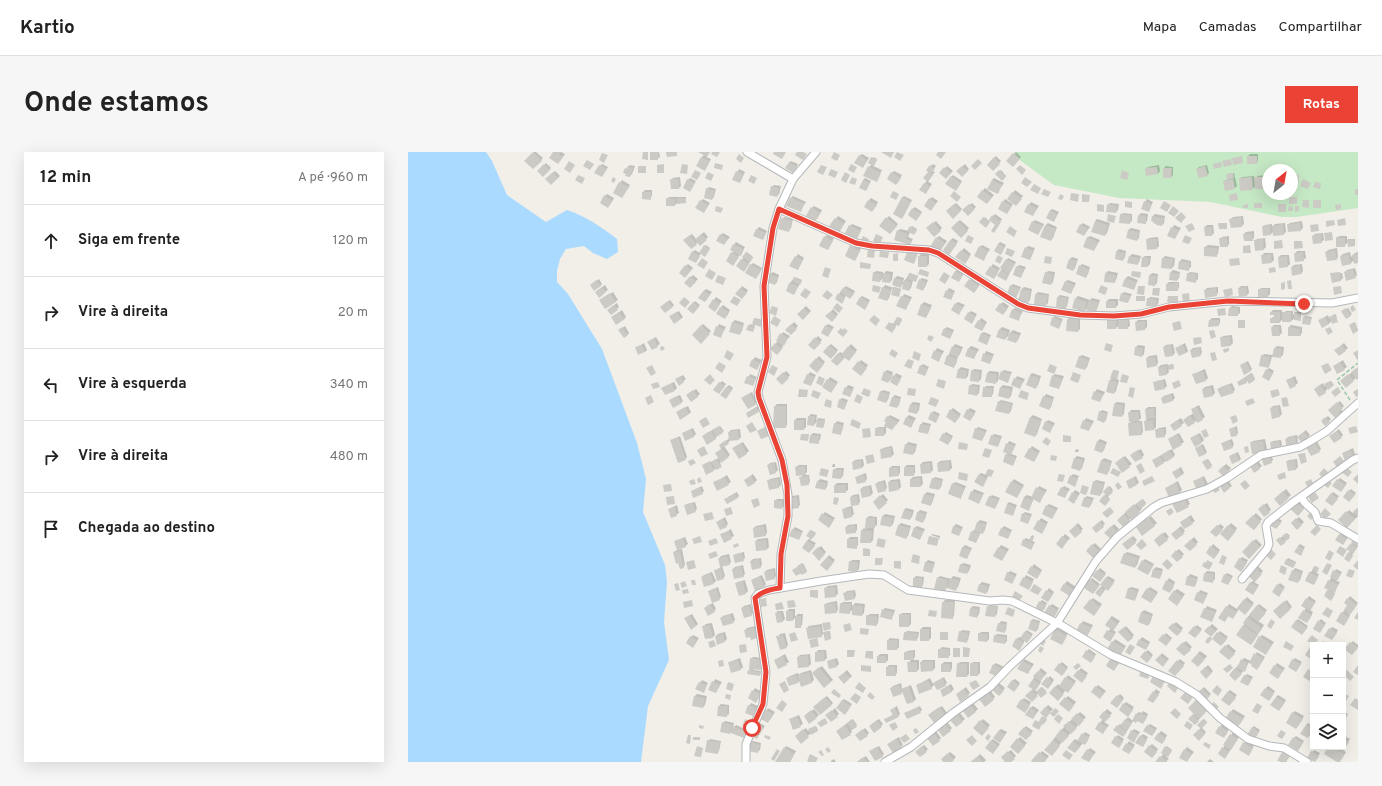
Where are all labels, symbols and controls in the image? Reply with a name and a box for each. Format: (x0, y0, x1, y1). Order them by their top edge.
text: Kartio (20, 16, 75, 40)
text: Mapa (1143, 19, 1177, 36)
text: Camadas (1199, 19, 1257, 36)
text: Compartilhar (1279, 19, 1362, 36)
text: Onde estamos (24, 86, 209, 122)
button: Rotas (1285, 86, 1358, 123)
north arrow (1262, 164, 1298, 200)
text: 12 min (40, 167, 91, 189)
text: A pé · 960 m (298, 170, 368, 186)
icon: ahead (40, 230, 62, 252)
text: Siga em frente (78, 231, 180, 250)
text: 120 m (333, 233, 368, 249)
route end (1295, 295, 1313, 313)
icon: right (40, 302, 62, 324)
text: Vire à direita (78, 303, 168, 322)
text: 20 m (338, 305, 368, 321)
icon: left (40, 374, 62, 396)
text: Vire à esquerda (78, 375, 187, 394)
text: 340 m (330, 377, 368, 393)
icon: right (40, 446, 62, 468)
text: Vire à direita (78, 447, 168, 466)
text: 480 m (330, 449, 368, 465)
icon: arrive (40, 518, 62, 540)
text: Chegada ao destino (78, 519, 215, 538)
map controls (1310, 642, 1346, 750)
button: + (1310, 642, 1346, 678)
button: − (1310, 678, 1346, 714)
button: layers (1310, 714, 1346, 750)
route start (743, 719, 761, 737)

